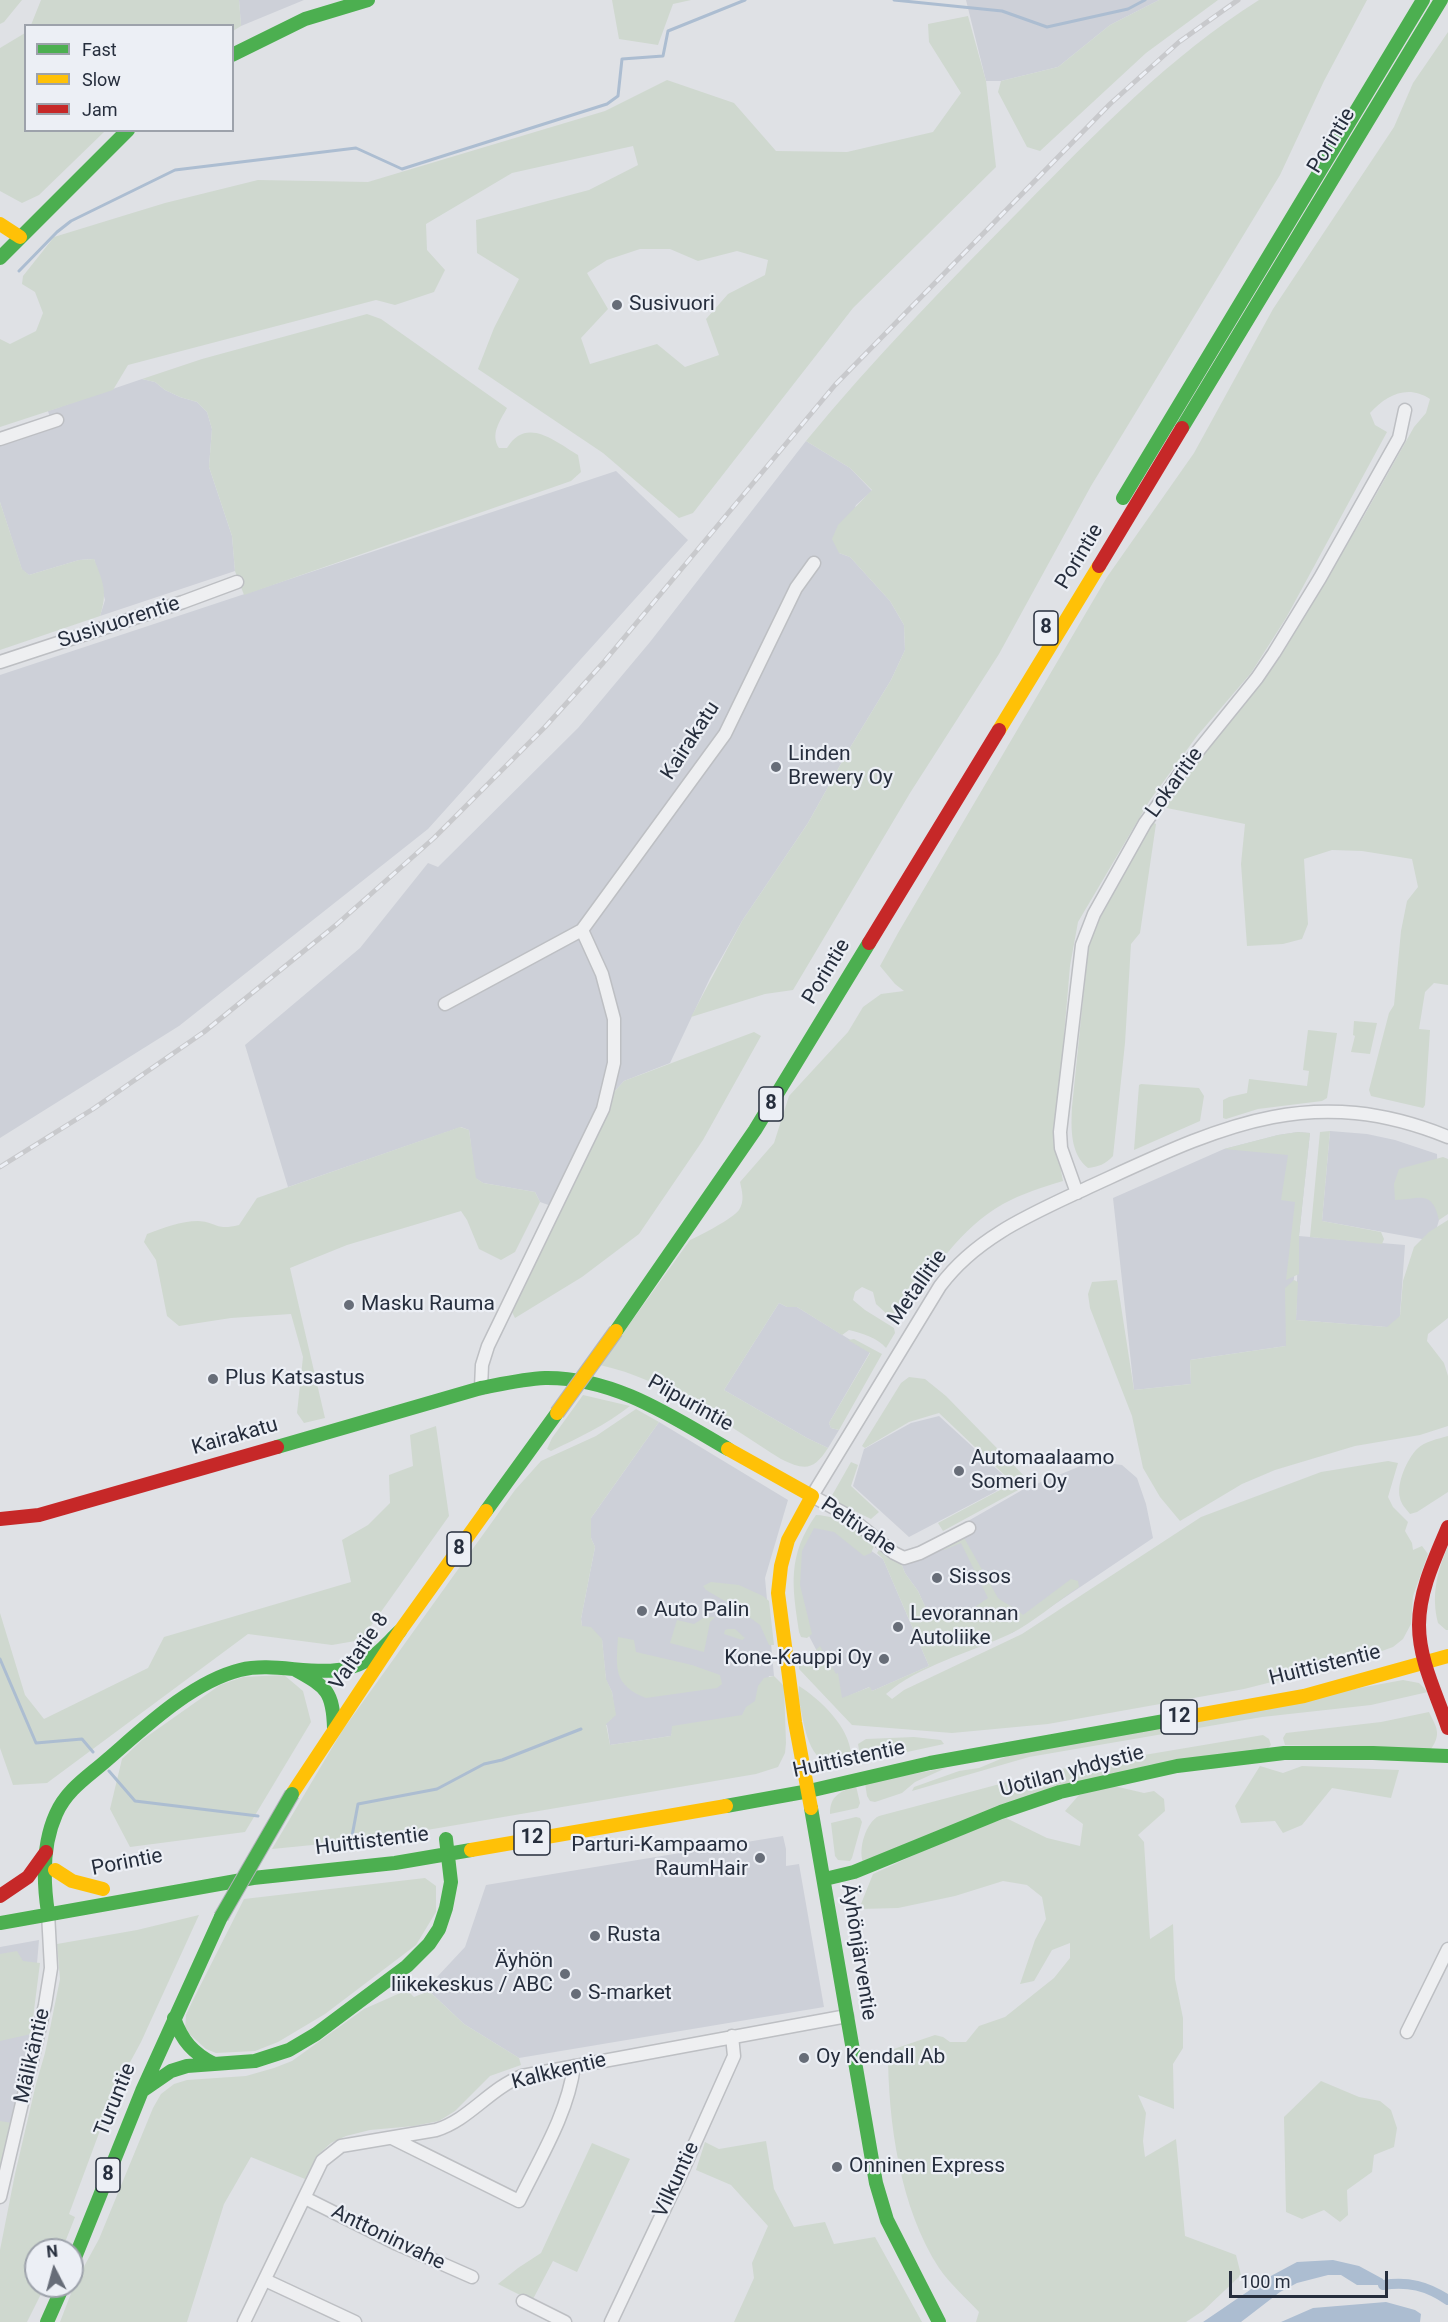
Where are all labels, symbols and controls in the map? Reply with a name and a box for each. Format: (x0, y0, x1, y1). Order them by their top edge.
legend (24, 24, 234, 132)
text: Fast (82, 39, 117, 60)
text: Slow (82, 69, 121, 90)
text: Jam (82, 99, 118, 120)
street label: Porintie (1303, 104, 1361, 178)
place label: Susivuori (629, 292, 715, 318)
marker: Susivuori (610, 298, 624, 312)
street label: Porintie (1051, 520, 1109, 594)
street label: Susivuorentie (55, 591, 183, 655)
road number: 8 (1034, 611, 1058, 645)
street label: Kairakatu (656, 697, 726, 785)
place label: Linden Brewery Oy (788, 742, 893, 792)
street label: Lokaritie (1141, 743, 1209, 823)
marker: Linden Brewery Oy (769, 760, 783, 774)
street label: Porintie (798, 935, 856, 1009)
road number: 8 (759, 1087, 783, 1121)
street label: Metallitie (883, 1245, 953, 1331)
place label: Masku Rauma (361, 1292, 495, 1318)
marker: Masku Rauma (342, 1298, 356, 1312)
place label: Plus Katsastus (225, 1366, 365, 1392)
street label: Piipurintie (643, 1370, 737, 1438)
marker: Plus Katsastus (206, 1372, 220, 1386)
street label: Kairakatu (189, 1413, 281, 1461)
place label: Automaalaamo Someri Oy (971, 1446, 1114, 1496)
marker: Automaalaamo Someri Oy (952, 1464, 966, 1478)
street label: Peltivahe (816, 1493, 900, 1561)
road number: 8 (447, 1532, 471, 1566)
place label: Sissos (949, 1565, 1011, 1591)
marker: Sissos (930, 1571, 944, 1585)
place label: Auto Palin (654, 1598, 749, 1624)
place label: Levorannan Autoliike (910, 1602, 1019, 1652)
marker: Auto Palin (635, 1604, 649, 1618)
street label: Valtatie 8 (325, 1609, 395, 1695)
marker: Levorannan Autoliike (891, 1620, 905, 1634)
street label: Huittistentie (1267, 1640, 1383, 1692)
place label: Kone-Kauppi Oy (724, 1646, 872, 1672)
marker: Kone-Kauppi Oy (877, 1652, 891, 1666)
road number: 12 (1161, 1700, 1197, 1734)
street label: Huittistentie (791, 1736, 907, 1784)
street label: Uotilan yhdystie (997, 1741, 1147, 1803)
road number: 12 (514, 1821, 550, 1855)
street label: Huittistentie (314, 1823, 430, 1861)
place label: Parturi-Kampaamo RaumHair (571, 1833, 748, 1883)
street label: Porintie (89, 1844, 165, 1882)
marker: Parturi-Kampaamo RaumHair (753, 1851, 767, 1865)
street label: Äyhönjärventie (835, 1882, 881, 2022)
place label: Rusta (607, 1923, 661, 1949)
marker: Rusta (588, 1929, 602, 1943)
place label: Äyhön liikekeskus / ABC (391, 1949, 553, 1999)
marker: Äyhön liikekeskus / ABC (558, 1967, 572, 1981)
place label: S-market (588, 1981, 672, 2007)
marker: S-market (569, 1987, 583, 2001)
street label: Mälikäntie (10, 2006, 56, 2106)
place label: Oy Kendall Ab (816, 2045, 945, 2071)
street label: Kalkkentie (509, 2048, 609, 2096)
marker: Oy Kendall Ab (797, 2051, 811, 2065)
street label: Turuntie (90, 2060, 142, 2140)
street label: Vilkuntie (649, 2138, 705, 2222)
place label: Onninen Express (849, 2154, 1005, 2180)
road number: 8 (96, 2158, 120, 2192)
marker: Onninen Express (830, 2160, 844, 2174)
street label: Anttoninvahe (327, 2200, 449, 2276)
north arrow (24, 2238, 84, 2298)
text: N (46, 2242, 59, 2262)
scale bar (1232, 2259, 1391, 2297)
text: 100 m (1240, 2271, 1291, 2292)

